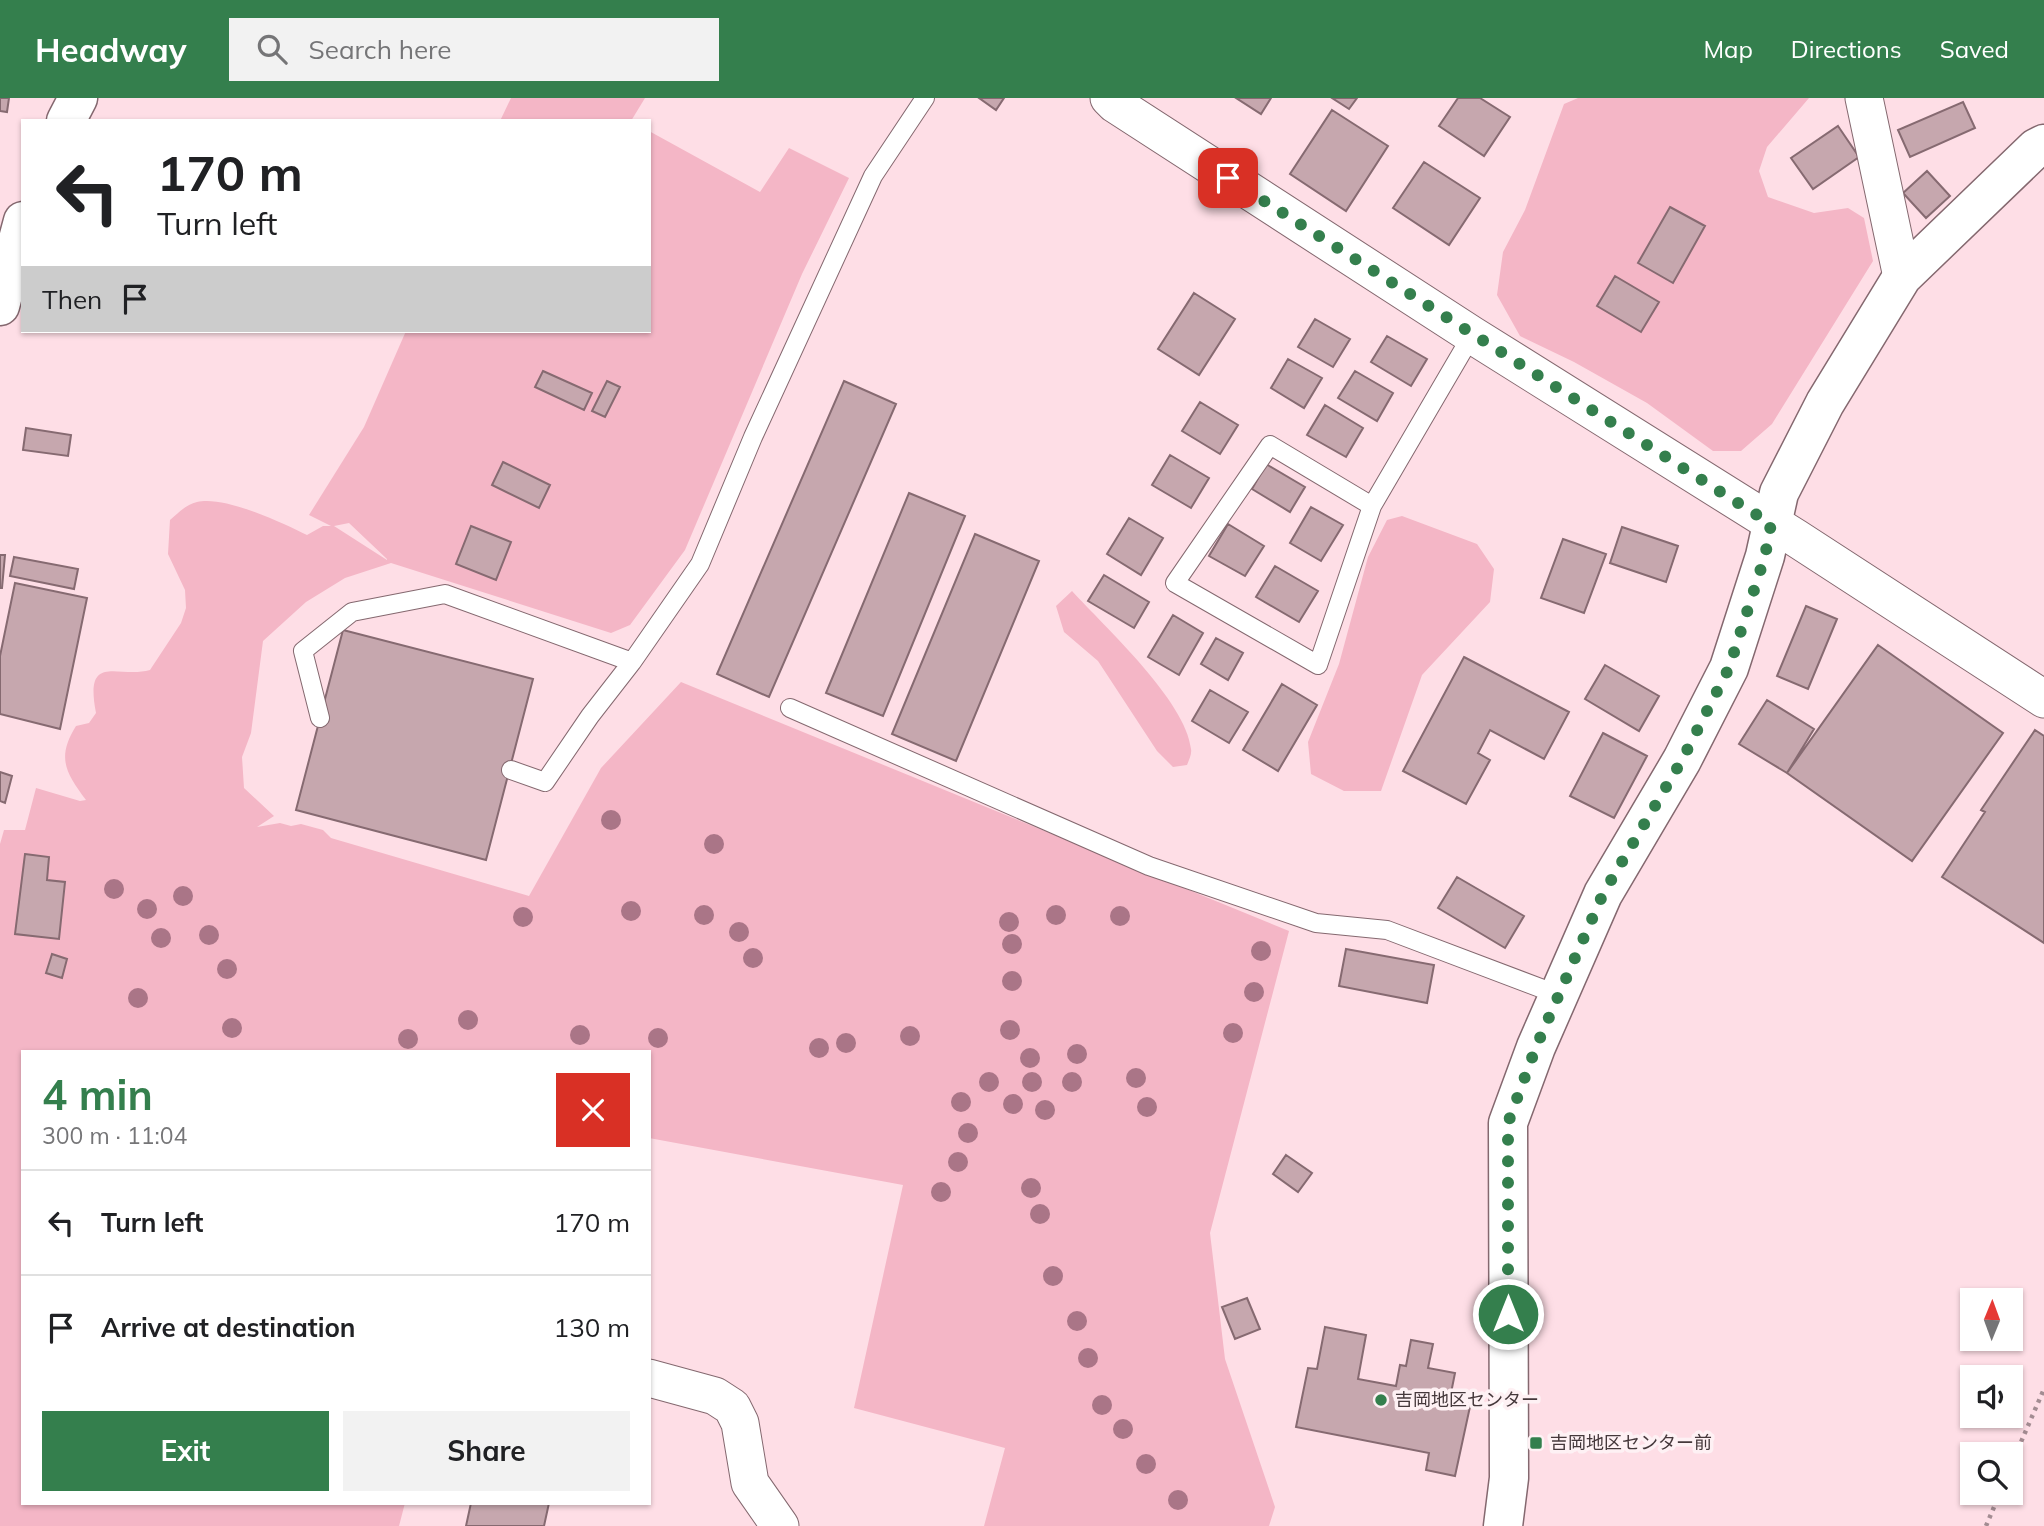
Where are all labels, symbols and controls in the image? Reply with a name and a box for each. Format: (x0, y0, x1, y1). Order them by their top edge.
search box (229, 18, 719, 81)
text: Headway (35, 29, 187, 70)
icon: search (253, 30, 291, 68)
text: Search here (309, 33, 451, 66)
text: Map (1703, 34, 1753, 64)
text: Directions (1791, 34, 1902, 64)
text: Saved (1940, 34, 2009, 64)
text: 170 m (157, 142, 303, 203)
icon: left (42, 147, 133, 238)
pin (1198, 148, 1258, 208)
icon: arrive (1209, 159, 1247, 197)
text: Turn left (157, 203, 277, 243)
icon: arrive (116, 280, 154, 318)
text: Then (42, 283, 102, 316)
text: 4 min (42, 1068, 153, 1121)
button: close (556, 1073, 630, 1147)
text: 300 m · 11:04 (42, 1121, 187, 1150)
icon: left (42, 1204, 80, 1242)
text: Turn left (101, 1206, 203, 1239)
text: 170 m (554, 1206, 630, 1239)
position arrow (1471, 1277, 1545, 1351)
north arrow (1960, 1288, 2023, 1351)
map controls (1960, 1288, 2023, 1505)
icon: arrive (42, 1309, 80, 1347)
text: Arrive at destination (101, 1311, 356, 1344)
text: 130 m (554, 1311, 630, 1344)
button: sound (1960, 1365, 2023, 1428)
place label: 吉岡地区センター (1395, 1388, 1539, 1411)
marker: 吉岡地区センター (1373, 1392, 1389, 1408)
button: Exit (42, 1411, 329, 1491)
button: Share (343, 1411, 630, 1491)
place label: 吉岡地区センター前 (1550, 1431, 1712, 1454)
marker: 吉岡地区センター前 (1528, 1435, 1544, 1451)
button: search (1960, 1442, 2023, 1505)

